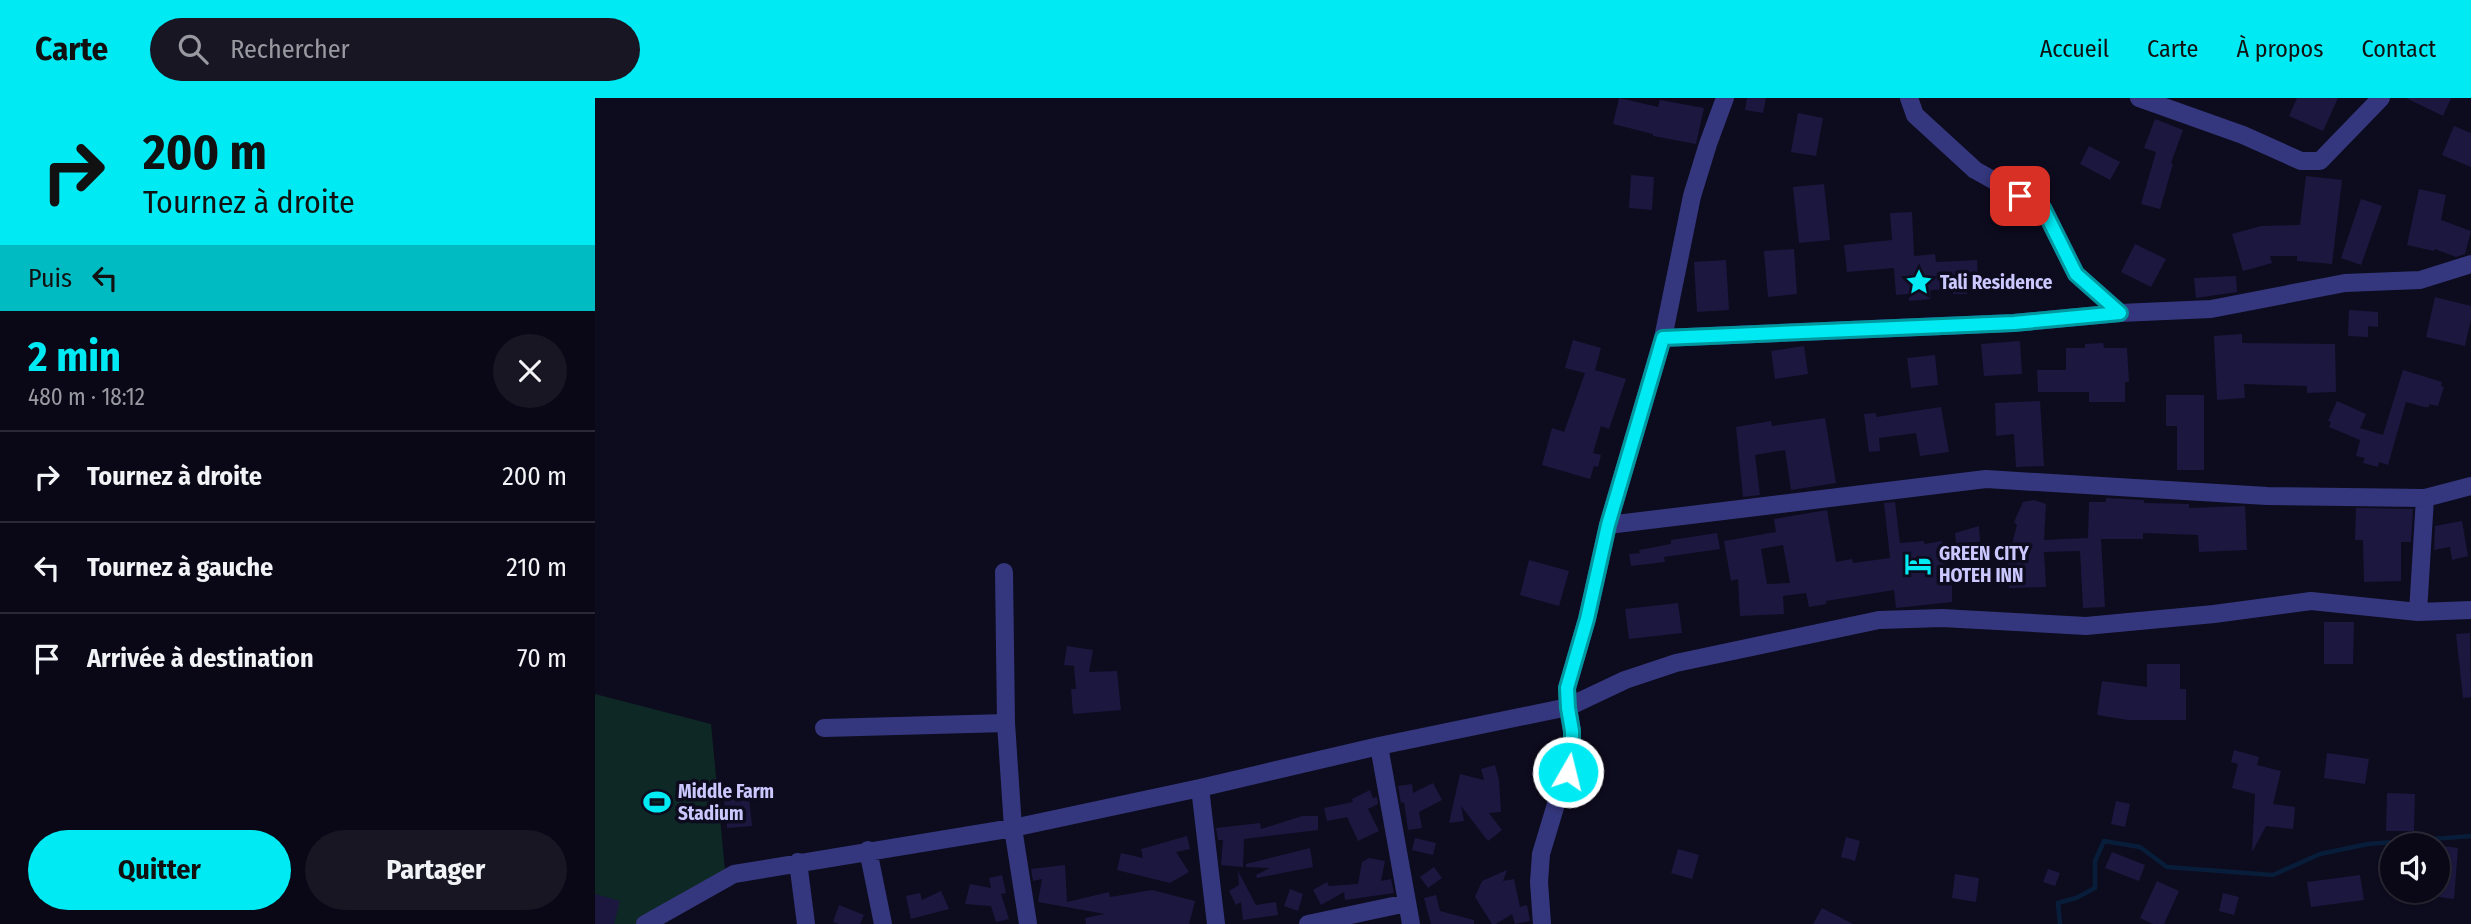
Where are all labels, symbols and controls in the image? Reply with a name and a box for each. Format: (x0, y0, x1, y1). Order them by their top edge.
search box (150, 18, 640, 81)
text: Carte (35, 29, 108, 69)
icon: search (174, 30, 212, 68)
text: Rechercher (230, 34, 350, 65)
text: Accueil (2040, 35, 2109, 63)
text: Carte (2147, 35, 2198, 63)
text: À propos (2236, 35, 2323, 63)
text: Contact (2361, 35, 2436, 63)
text: 200 m (143, 123, 267, 182)
icon: right (28, 126, 119, 217)
pin (1990, 166, 2050, 226)
icon: arrive (2001, 177, 2039, 215)
text: Tournez à droite (143, 183, 355, 221)
icon: left (86, 259, 124, 297)
text: Puis (28, 263, 72, 294)
place icon: Tali Residence (1904, 267, 1934, 297)
place label: Tali Residence (1940, 271, 2053, 294)
text: 2 min (28, 332, 121, 382)
button: close (493, 334, 567, 408)
text: 480 m · 18:12 (28, 383, 145, 411)
icon: right (28, 458, 66, 496)
text: Tournez à droite (87, 461, 262, 492)
text: 200 m (502, 461, 567, 492)
place label: GREEN CITY HOTEH INN (1939, 542, 2030, 587)
icon: left (28, 549, 66, 587)
hotel icon: GREEN CITY HOTEH INN (1903, 549, 1933, 579)
text: Tournez à gauche (87, 552, 273, 583)
text: 210 m (506, 552, 567, 583)
icon: arrive (28, 640, 66, 678)
text: Arrivée à destination (87, 643, 314, 674)
text: 70 m (517, 643, 567, 674)
position arrow (1531, 735, 1605, 809)
place label: Middle Farm Stadium (678, 780, 774, 825)
sports icon: Middle Farm Stadium (642, 787, 672, 817)
button: Quitter (28, 830, 291, 910)
button: Partager (305, 830, 567, 910)
map controls (2380, 833, 2450, 903)
button: sound (2380, 833, 2450, 903)

